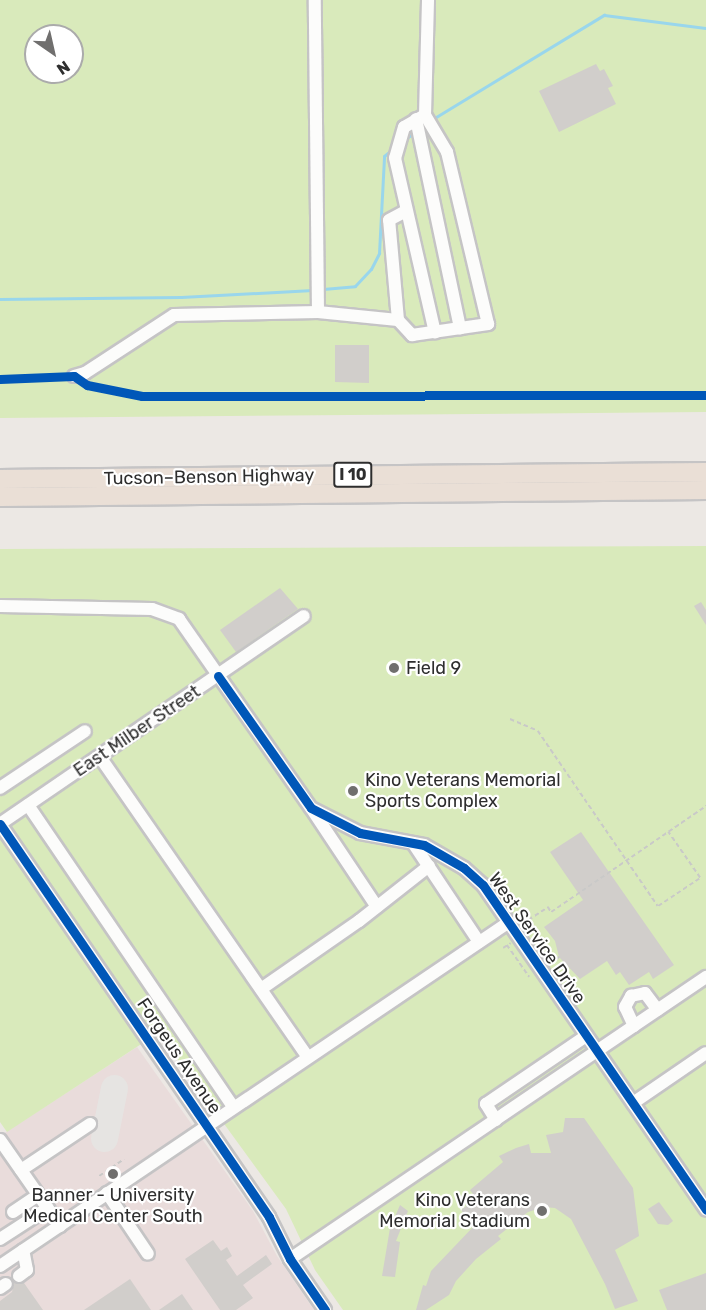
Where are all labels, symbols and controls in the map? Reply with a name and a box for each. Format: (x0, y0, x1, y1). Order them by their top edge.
north arrow (24, 24, 84, 84)
text: N (53, 57, 73, 79)
road number: I 10 (332, 462, 374, 488)
street label: Tucson–Benson Highway (103, 464, 315, 490)
place label: Field 9 (406, 657, 461, 679)
marker: Field 9 (387, 661, 401, 675)
street label: East Milber Street (69, 681, 205, 781)
place label: Kino Veterans Memorial Sports Complex (365, 770, 561, 812)
marker: Kino Veterans Memorial Sports Complex (346, 784, 360, 798)
street label: West Service Drive (484, 868, 590, 1008)
street label: Forgeus Avenue (132, 994, 226, 1118)
marker: Banner - University Medical Center South (104, 1165, 122, 1183)
place label: Banner - University Medical Center South (23, 1185, 203, 1228)
place label: Kino Veterans Memorial Stadium (379, 1190, 530, 1232)
marker: Kino Veterans Memorial Stadium (535, 1204, 549, 1218)

